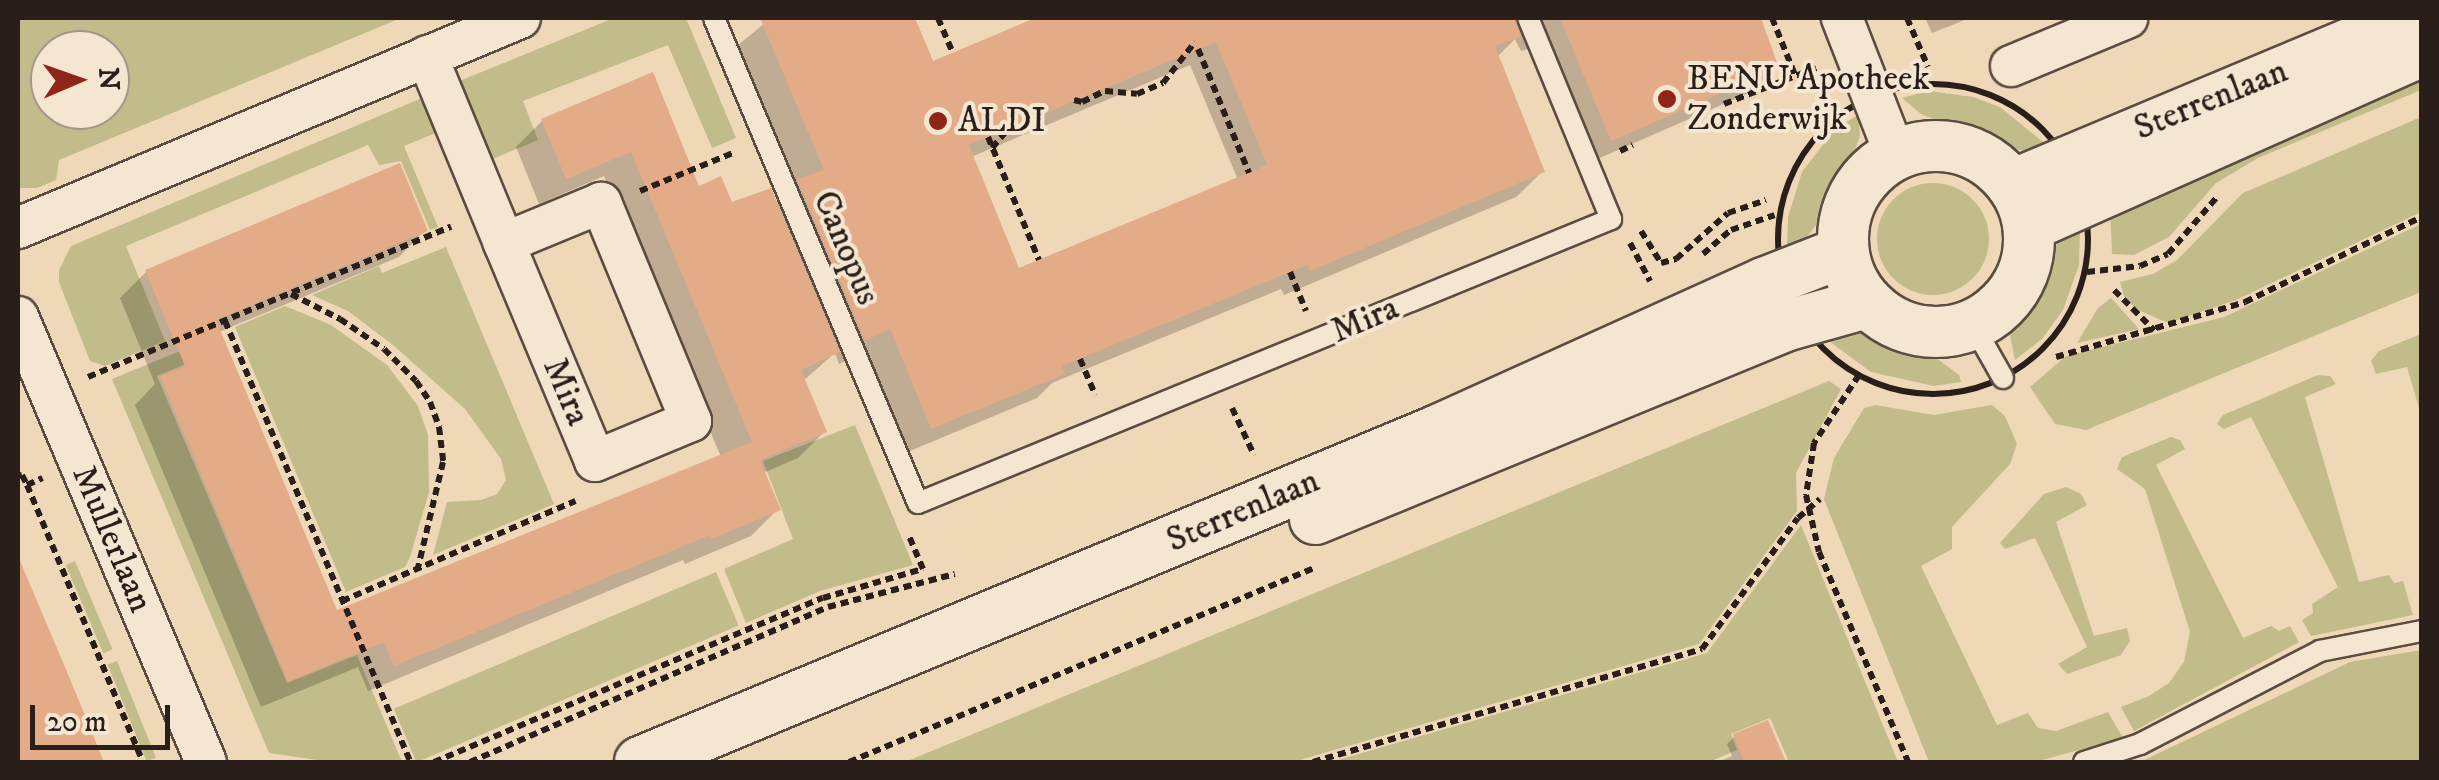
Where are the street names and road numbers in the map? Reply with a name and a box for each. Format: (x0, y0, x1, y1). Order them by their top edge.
street label: Sterrenlaan (2128, 50, 2294, 150)
street label: Canopus (803, 185, 889, 311)
street label: Mira (1325, 287, 1405, 353)
street label: Mira (533, 352, 599, 432)
street label: Mullerlaan (62, 459, 162, 619)
street label: Sterrenlaan (1161, 460, 1325, 562)

